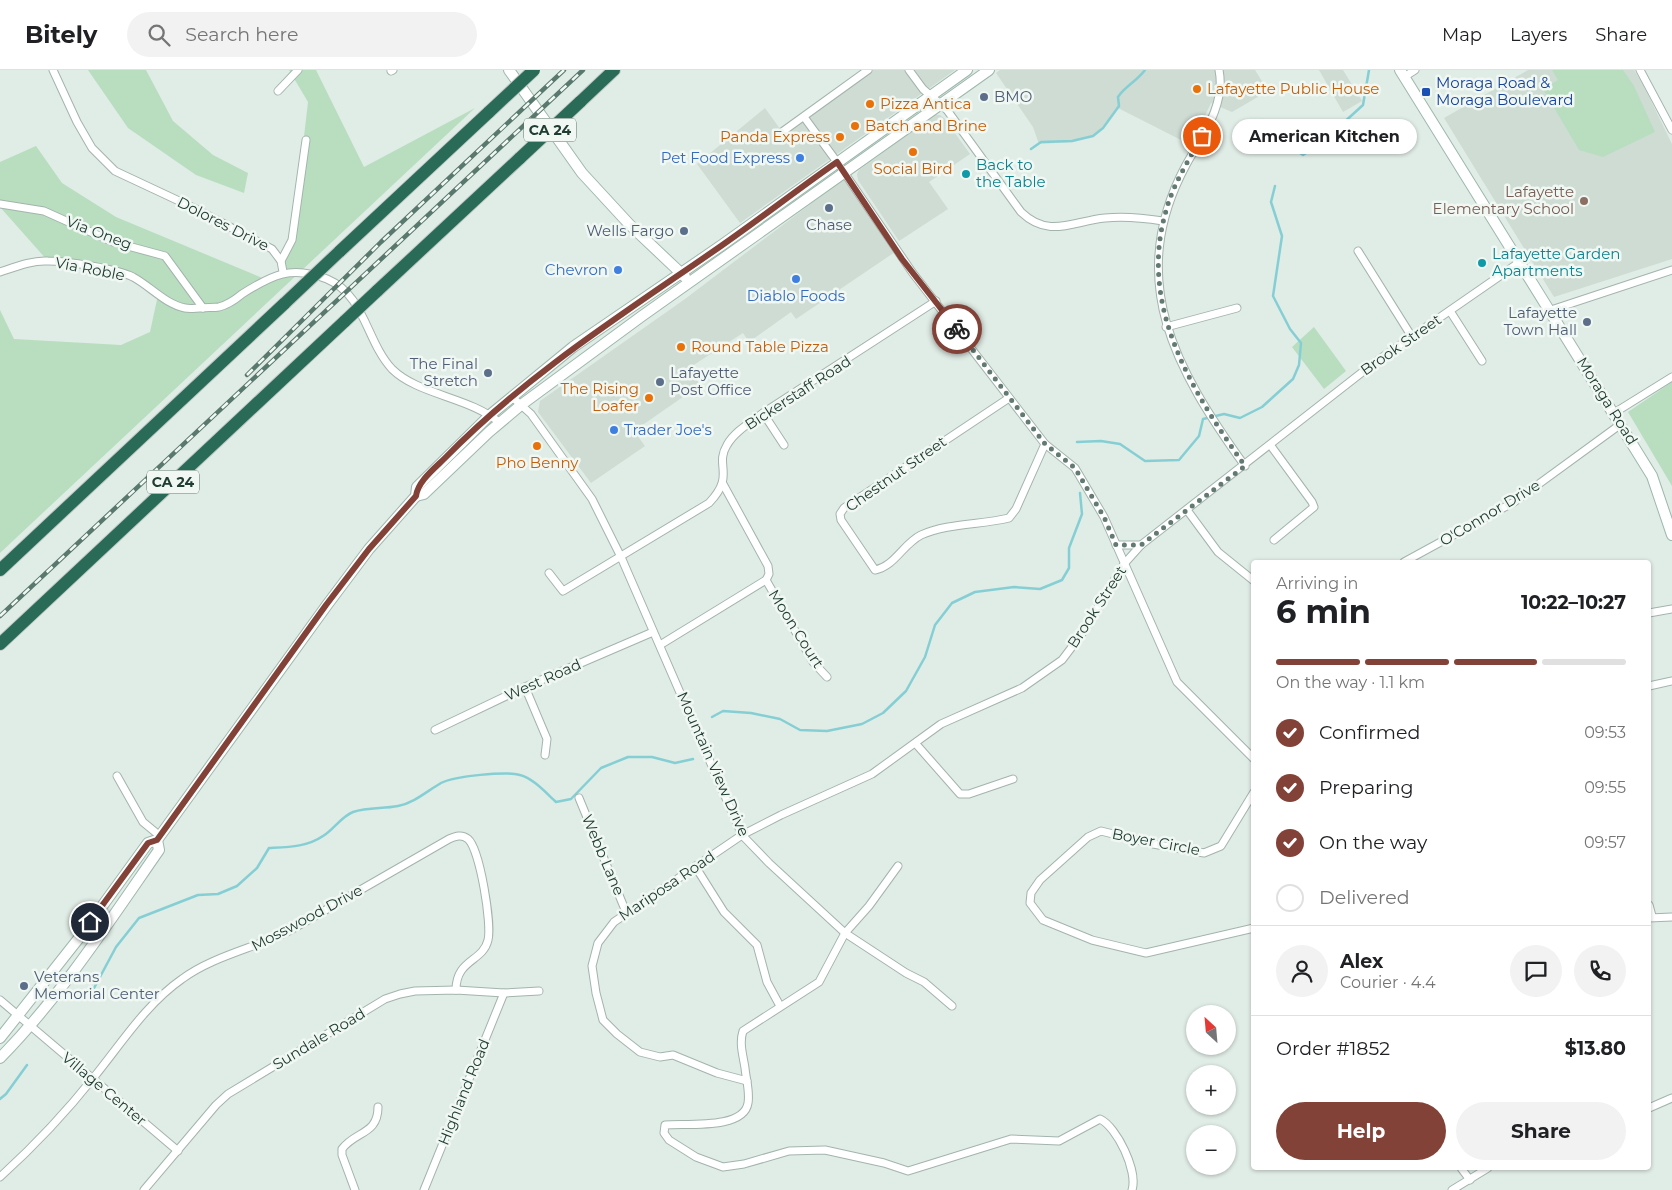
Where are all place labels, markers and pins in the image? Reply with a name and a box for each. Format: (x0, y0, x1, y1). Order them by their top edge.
place label: Moraga Road & Moraga Boulevard (1436, 73, 1573, 109)
place label: Lafayette Public House (1207, 79, 1379, 98)
marker: Lafayette Public House (1191, 83, 1203, 95)
marker: Moraga Road & Moraga Boulevard (1420, 86, 1432, 98)
place label: BMO (994, 87, 1032, 106)
marker: BMO (978, 91, 990, 103)
place label: Pizza Antica (880, 94, 971, 113)
marker: Pizza Antica (864, 98, 876, 110)
pin (1181, 115, 1223, 157)
place label: Batch and Brine (865, 116, 987, 135)
callout: American Kitchen (1232, 118, 1417, 154)
marker: Batch and Brine (849, 120, 861, 132)
place label: Panda Express (720, 127, 830, 146)
marker: Panda Express (834, 131, 846, 143)
marker: Social Bird (907, 146, 919, 158)
place label: Pet Food Express (661, 148, 790, 167)
marker: Pet Food Express (794, 152, 806, 164)
place label: Back to the Table (976, 155, 1046, 191)
place label: Social Bird (873, 159, 953, 178)
marker: Back to the Table (960, 168, 972, 180)
place label: Lafayette Elementary School (1433, 182, 1574, 218)
marker: Lafayette Elementary School (1578, 195, 1590, 207)
marker: Chase (823, 202, 835, 214)
place label: Chase (806, 215, 852, 234)
place label: Wells Fargo (586, 221, 674, 240)
marker: Wells Fargo (678, 225, 690, 237)
place label: Lafayette Garden Apartments (1492, 244, 1620, 280)
marker: Lafayette Garden Apartments (1476, 257, 1488, 269)
place label: Chevron (545, 260, 608, 279)
marker: Chevron (612, 264, 624, 276)
marker: Diablo Foods (790, 273, 802, 285)
place label: Diablo Foods (747, 286, 845, 305)
place label: Lafayette Town Hall (1504, 303, 1577, 339)
marker: Lafayette Town Hall (1581, 316, 1593, 328)
place label: Round Table Pizza (691, 337, 829, 356)
marker: Round Table Pizza (675, 341, 687, 353)
place label: The Final Stretch (410, 354, 478, 390)
place label: Lafayette Post Office (670, 363, 752, 399)
marker: The Final Stretch (482, 367, 494, 379)
marker: Lafayette Post Office (654, 376, 666, 388)
place label: The Rising Loafer (561, 379, 639, 415)
marker: The Rising Loafer (643, 392, 655, 404)
place label: Trader Joe's (624, 420, 712, 439)
marker: Trader Joe's (608, 424, 620, 436)
marker: Pho Benny (531, 440, 543, 452)
place label: Pho Benny (496, 453, 579, 472)
pin (69, 901, 111, 943)
place label: Veterans Memorial Center (34, 967, 160, 1003)
marker: Veterans Memorial Center (18, 980, 30, 992)

